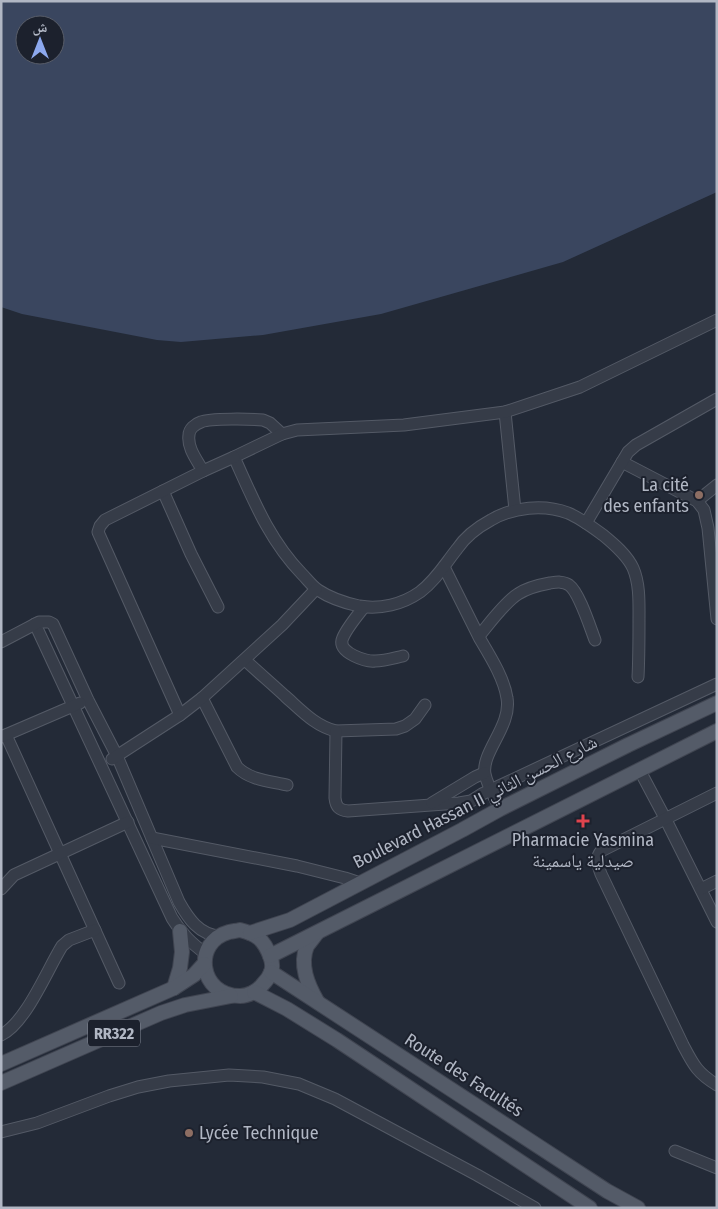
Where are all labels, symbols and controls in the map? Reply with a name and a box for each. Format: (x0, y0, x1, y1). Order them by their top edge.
north arrow (15, 15, 65, 65)
text: ش (33, 19, 48, 36)
place label: La cité des enfants (603, 474, 689, 517)
marker: La cité des enfants (693, 489, 705, 501)
street label: Boulevard Hassan II شارع الحسن الثاني (349, 731, 602, 876)
marker: Pharmacie Yasmina صيدلية ياسمينة (577, 815, 589, 827)
place label: Pharmacie Yasmina صيدلية ياسمينة (512, 829, 654, 872)
road number: RR322 (88, 1020, 140, 1046)
street label: Route des Facultés (400, 1028, 528, 1122)
place label: Lycée Technique (199, 1122, 319, 1144)
marker: Lycée Technique (183, 1127, 195, 1139)

